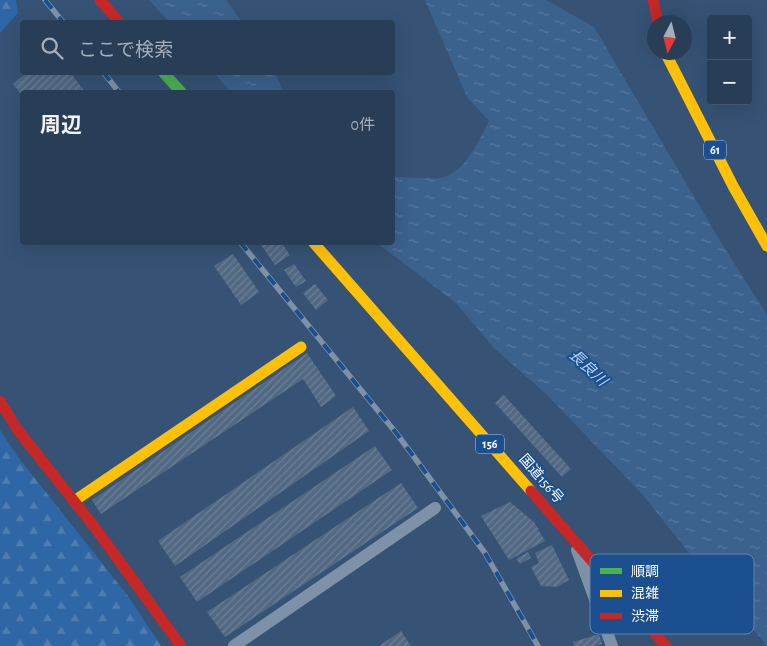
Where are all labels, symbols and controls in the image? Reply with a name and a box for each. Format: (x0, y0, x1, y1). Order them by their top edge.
north arrow (647, 15, 692, 60)
map controls (707, 15, 752, 105)
button: + (707, 15, 752, 60)
search box (20, 20, 395, 75)
icon: search (38, 34, 66, 62)
text: ここで検索 (78, 41, 173, 60)
button: − (707, 60, 752, 105)
text: 周辺 (40, 115, 82, 136)
text: 0件 (351, 117, 375, 133)
road number: 61 (704, 140, 726, 160)
water label: 長良川 (566, 346, 612, 390)
road number: 156 (476, 434, 504, 454)
street label: 国道156号 (516, 451, 566, 506)
legend (590, 554, 754, 634)
text: 順調 (631, 565, 659, 579)
text: 混雑 (631, 585, 659, 601)
text: 渋滞 (631, 609, 659, 624)

